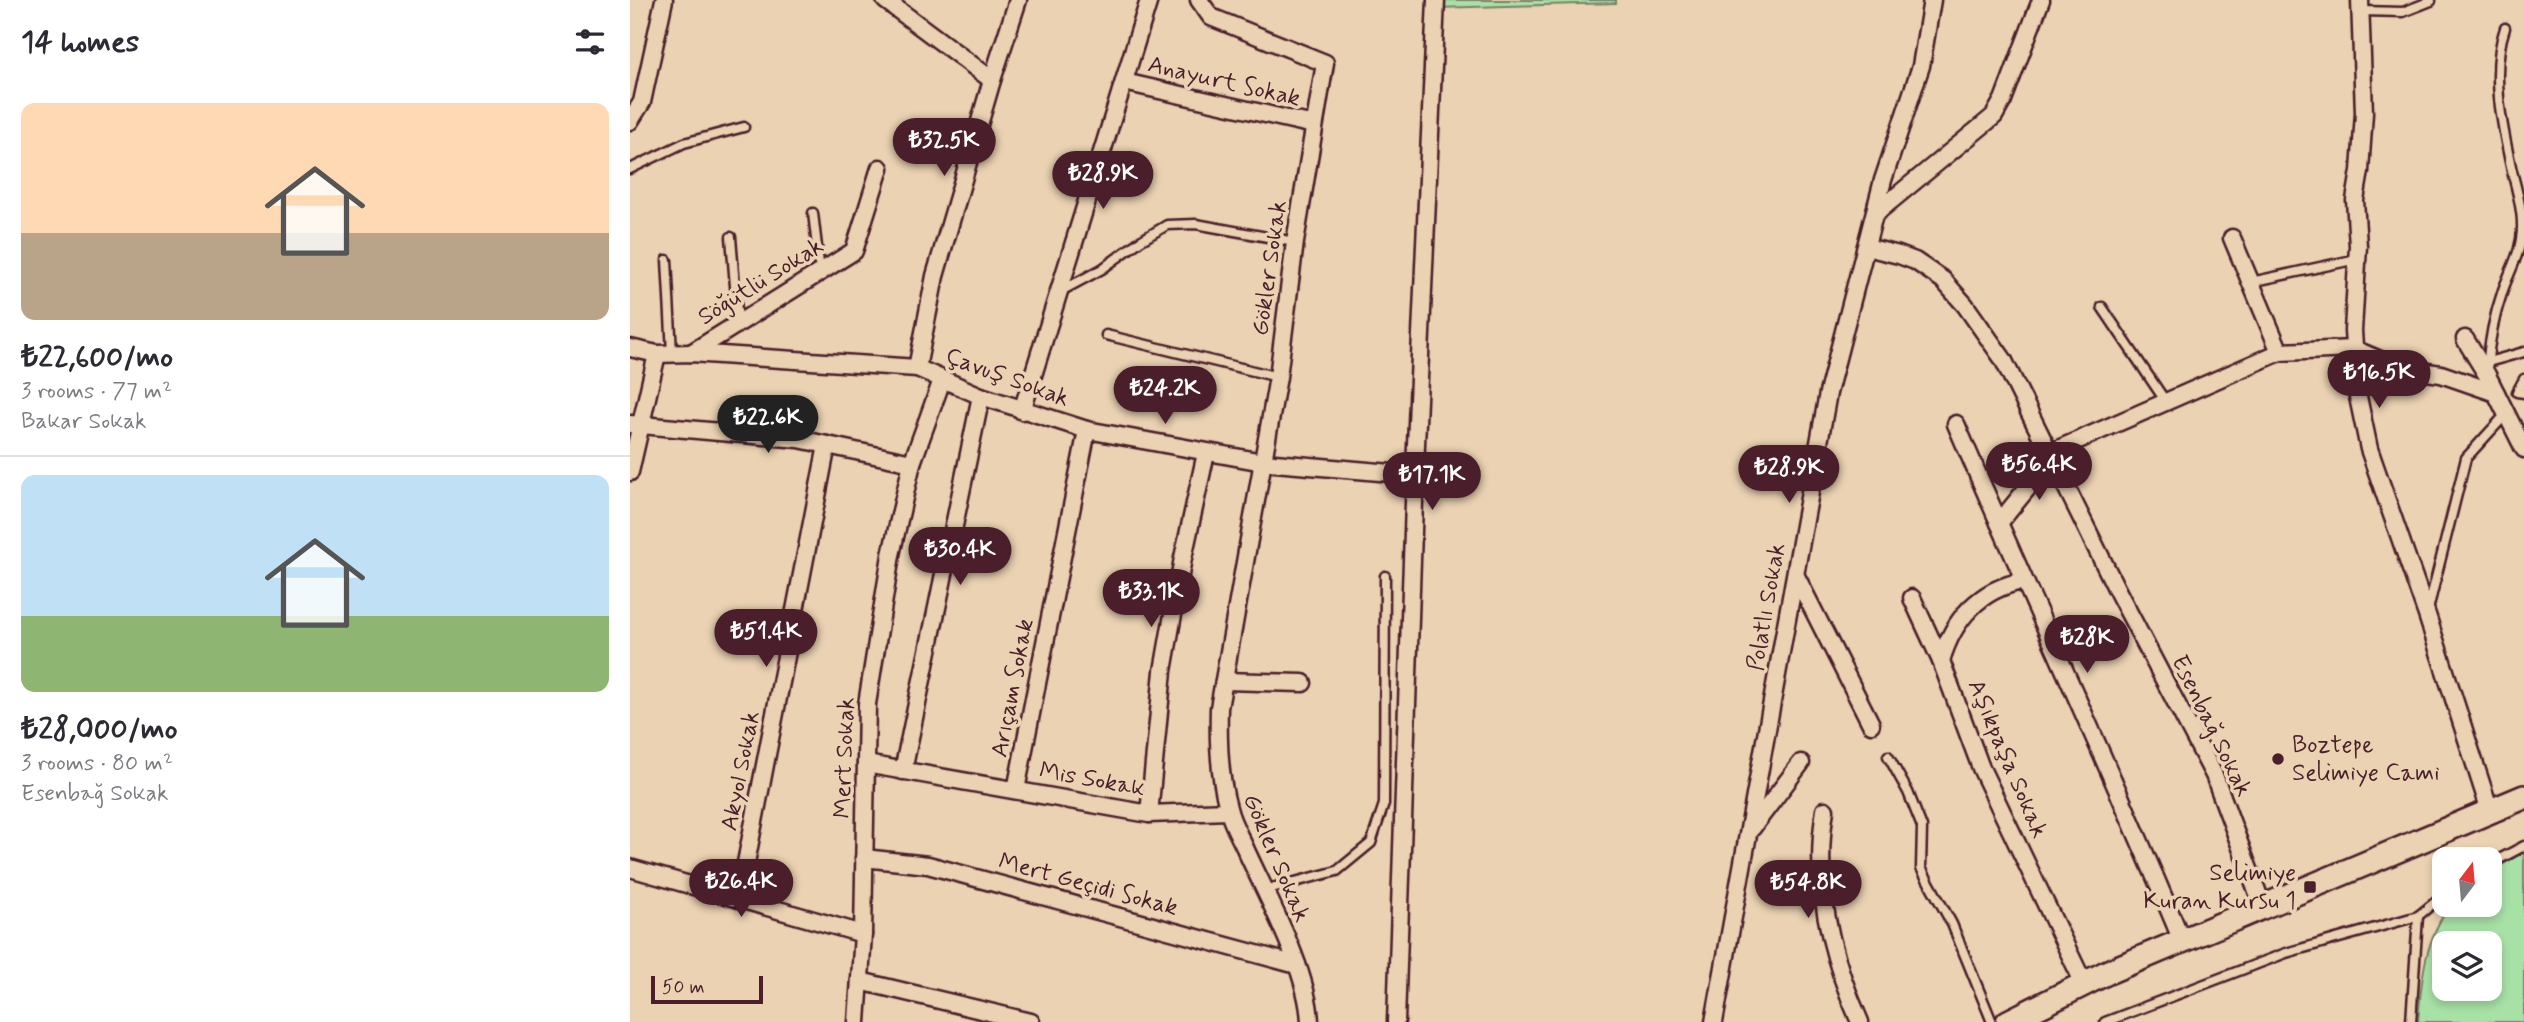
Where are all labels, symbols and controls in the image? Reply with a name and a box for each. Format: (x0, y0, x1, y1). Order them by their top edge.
text: 14 homes (21, 23, 139, 62)
icon: filters (571, 23, 609, 61)
street label: Anayurt Sokak (1145, 49, 1303, 115)
pin: ₺32.5K (887, 118, 1001, 178)
text: ₺32.5K (909, 126, 979, 156)
icon: home (252, 148, 378, 274)
pin: ₺28.9K (1046, 152, 1160, 211)
text: ₺28.9K (1068, 159, 1138, 189)
street label: Gökler Sokak (1245, 198, 1295, 338)
street label: Söğütlü Sokak (692, 231, 830, 333)
text: ₺22,600/mo (21, 338, 173, 377)
street label: Çavuş Sokak (941, 341, 1073, 415)
pin: ₺16.5K (2322, 350, 2436, 410)
text: ₺16.5K (2344, 358, 2414, 388)
pin: ₺24.2K (1108, 366, 1222, 426)
text: ₺24.2K (1130, 374, 1200, 404)
text: 3 rooms · 77 m² (21, 377, 172, 407)
pin: ₺22.6K (711, 396, 825, 455)
text: ₺22.6K (733, 403, 803, 433)
text: Bakar Sokak (21, 407, 146, 437)
pin: ₺56.4K (1982, 442, 2096, 502)
pin: ₺28.9K (1732, 446, 1846, 505)
text: ₺56.4K (2002, 450, 2076, 480)
pin: ₺17.1K (1375, 452, 1489, 512)
text: ₺28.9K (1754, 453, 1824, 483)
text: ₺17.1K (1399, 460, 1465, 490)
icon: home (252, 520, 378, 646)
pin: ₺30.4K (903, 528, 1017, 587)
text: ₺30.4K (924, 535, 996, 565)
street label: Polatlı Sokak (1740, 541, 1794, 673)
pin: ₺33.1K (1094, 570, 1208, 629)
text: ₺33.1K (1119, 577, 1183, 607)
pin: ₺51.4K (709, 610, 823, 669)
street label: Arıçam Sokak (984, 616, 1042, 760)
pin: ₺28K (2046, 616, 2128, 675)
text: ₺51.4K (730, 617, 802, 647)
text: ₺28K (2060, 623, 2114, 653)
street label: Esenbağ Sokak (2163, 650, 2259, 802)
street label: Aşıkpaşa Sokak (1960, 675, 2054, 843)
street label: Mert Sokak (827, 697, 863, 819)
street label: Akyol Sokak (714, 708, 768, 834)
text: ₺28,000/mo (21, 710, 178, 749)
place label: Boztepe Selimiye Cami (2292, 730, 2440, 789)
text: 3 rooms · 80 m² (21, 749, 173, 779)
marker: Boztepe Selimiye Cami (2270, 751, 2286, 767)
street label: Mis Sokak (1037, 755, 1147, 805)
text: Esenbağ Sokak (21, 779, 168, 809)
street label: Gökler Sokak (1235, 789, 1317, 927)
street label: Mert Geçidi Sokak (995, 846, 1181, 924)
north arrow (2432, 847, 2502, 917)
map controls (2432, 847, 2502, 1001)
place label: Selimiye Kuran Kursu 1 (2143, 858, 2296, 917)
pin: ₺26.4K (684, 860, 798, 919)
pin: ₺54.8K (1751, 860, 1865, 920)
text: ₺26.4K (705, 867, 777, 897)
text: ₺54.8K (1771, 868, 1845, 898)
marker: Selimiye Kuran Kursu 1 (2302, 879, 2318, 895)
button: layers (2432, 931, 2502, 1001)
scale bar (651, 973, 763, 1005)
text: 50 m (662, 975, 705, 1000)

